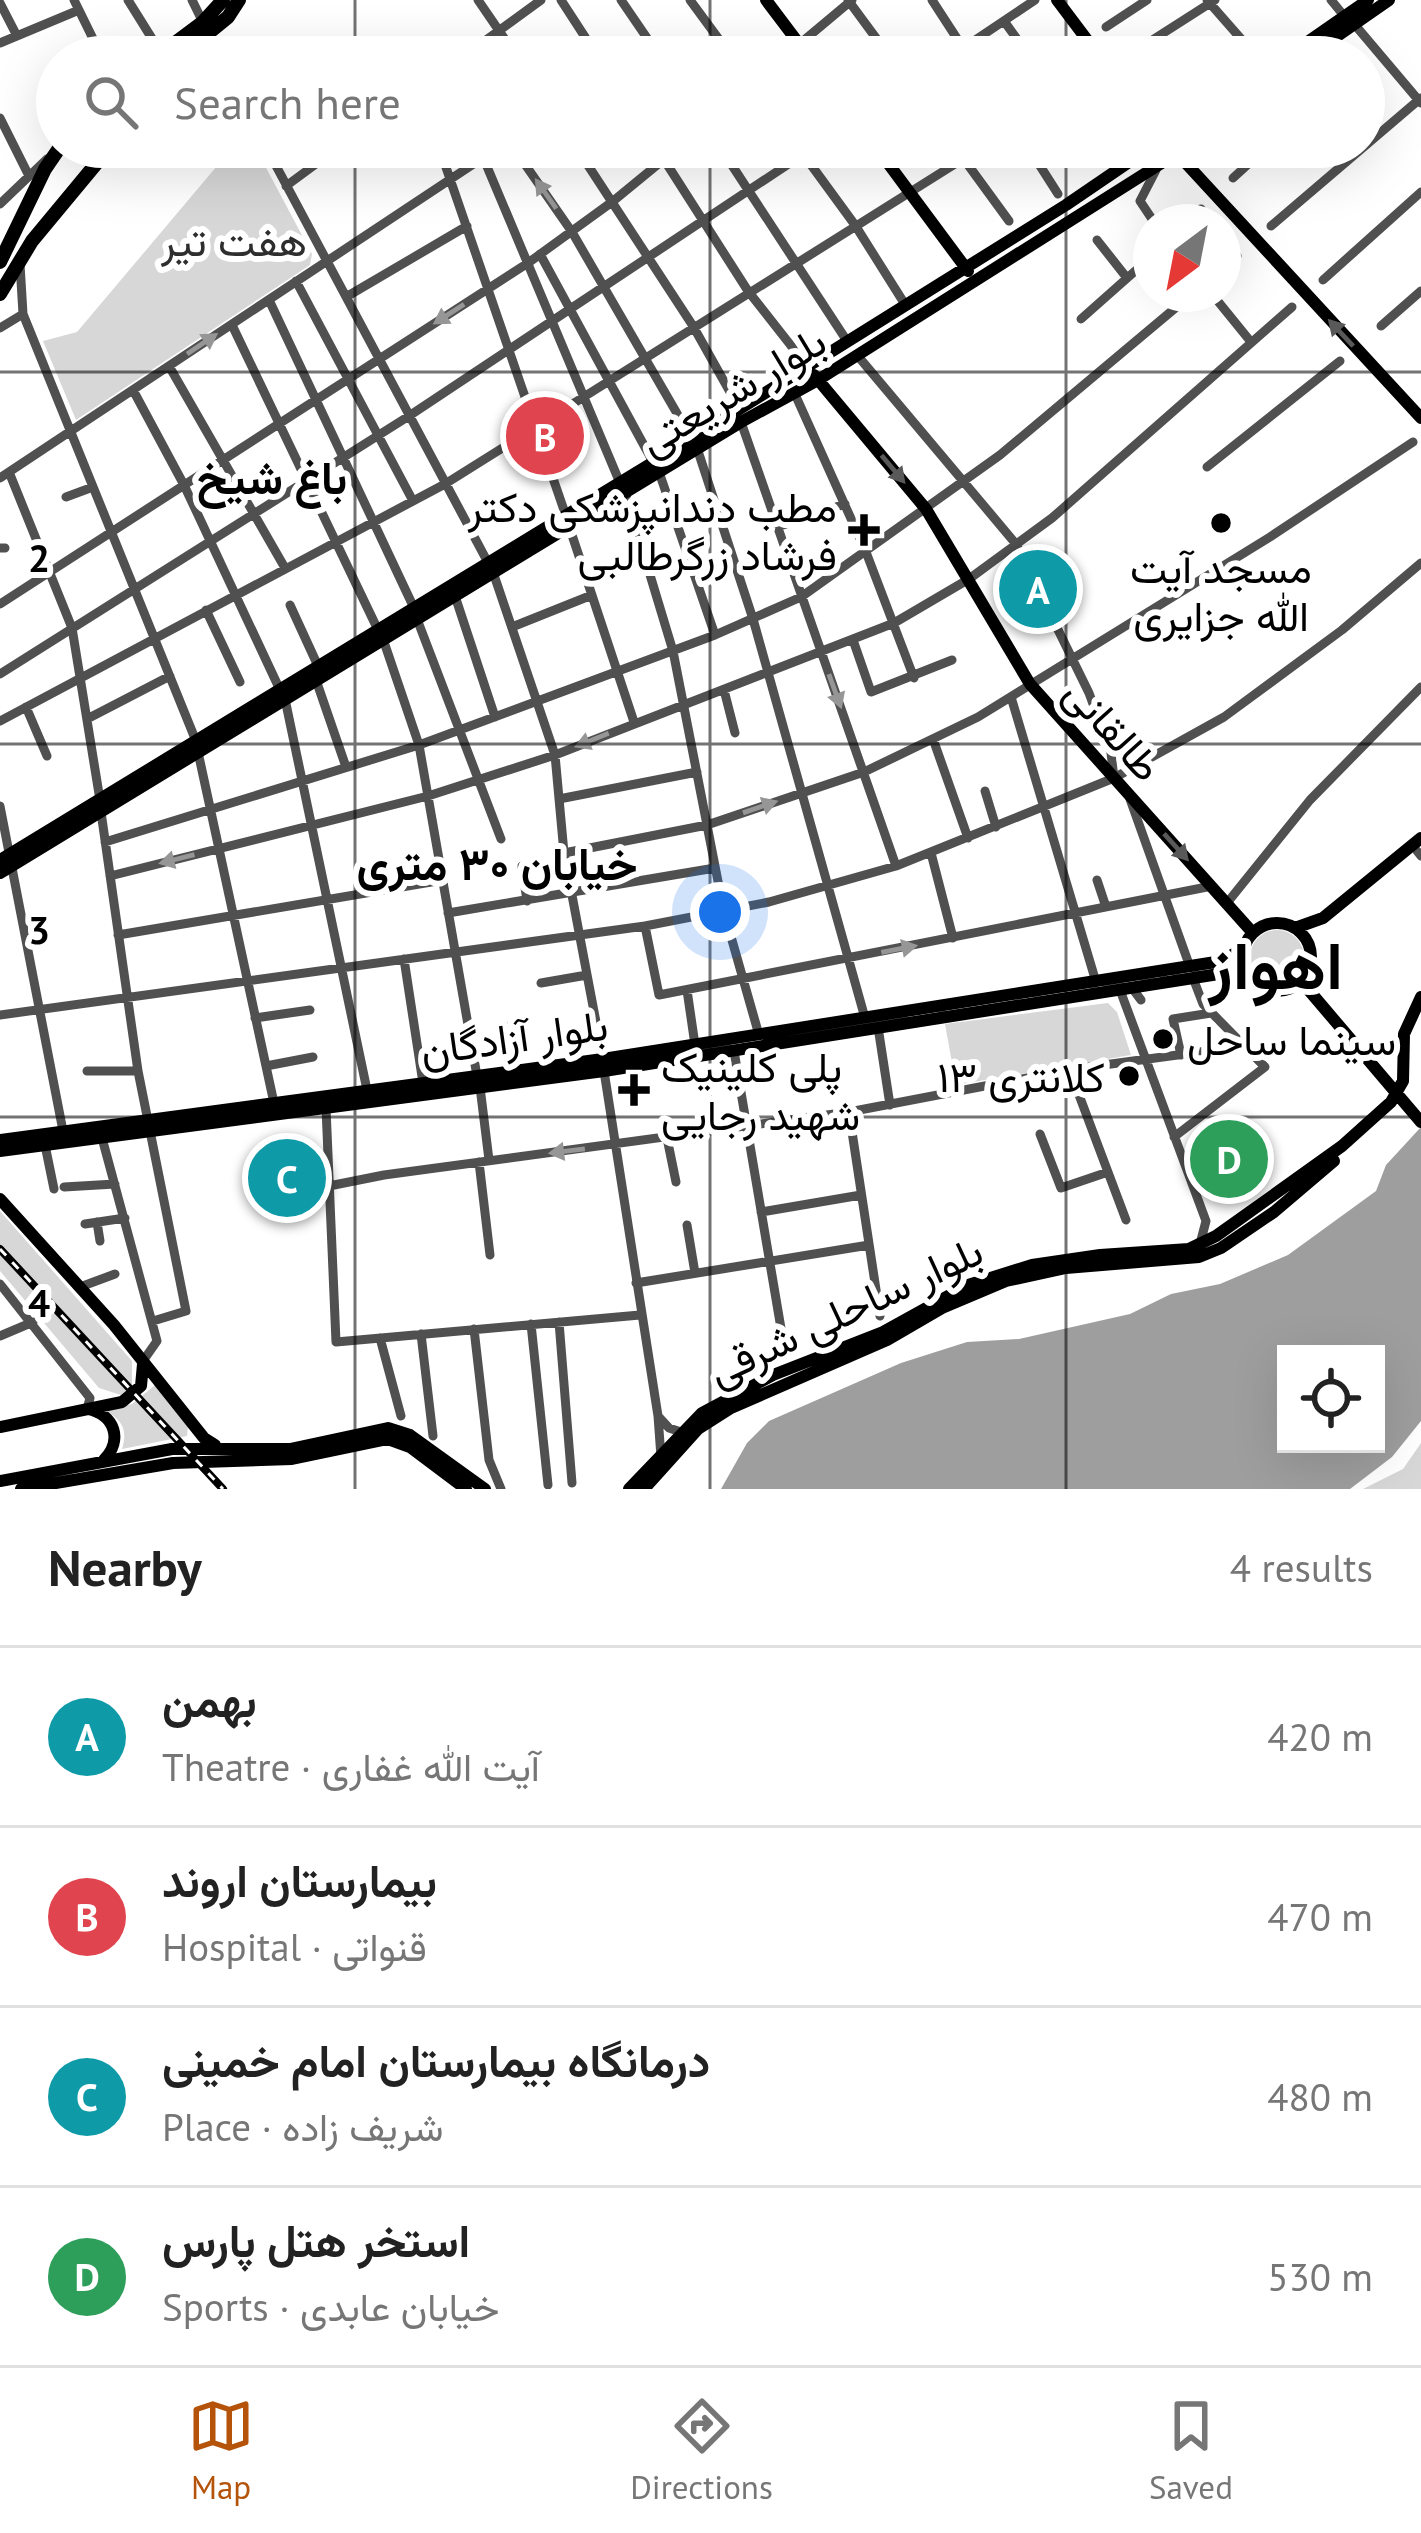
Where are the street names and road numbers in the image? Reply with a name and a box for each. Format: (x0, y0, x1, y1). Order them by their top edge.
street label: بلوار شریعتی (628, 313, 836, 467)
street label: طالقانی (1053, 665, 1175, 793)
street label: بلوار آزادگان (417, 997, 611, 1077)
street label: بلوار ساحلی شرقی (699, 1222, 991, 1398)

